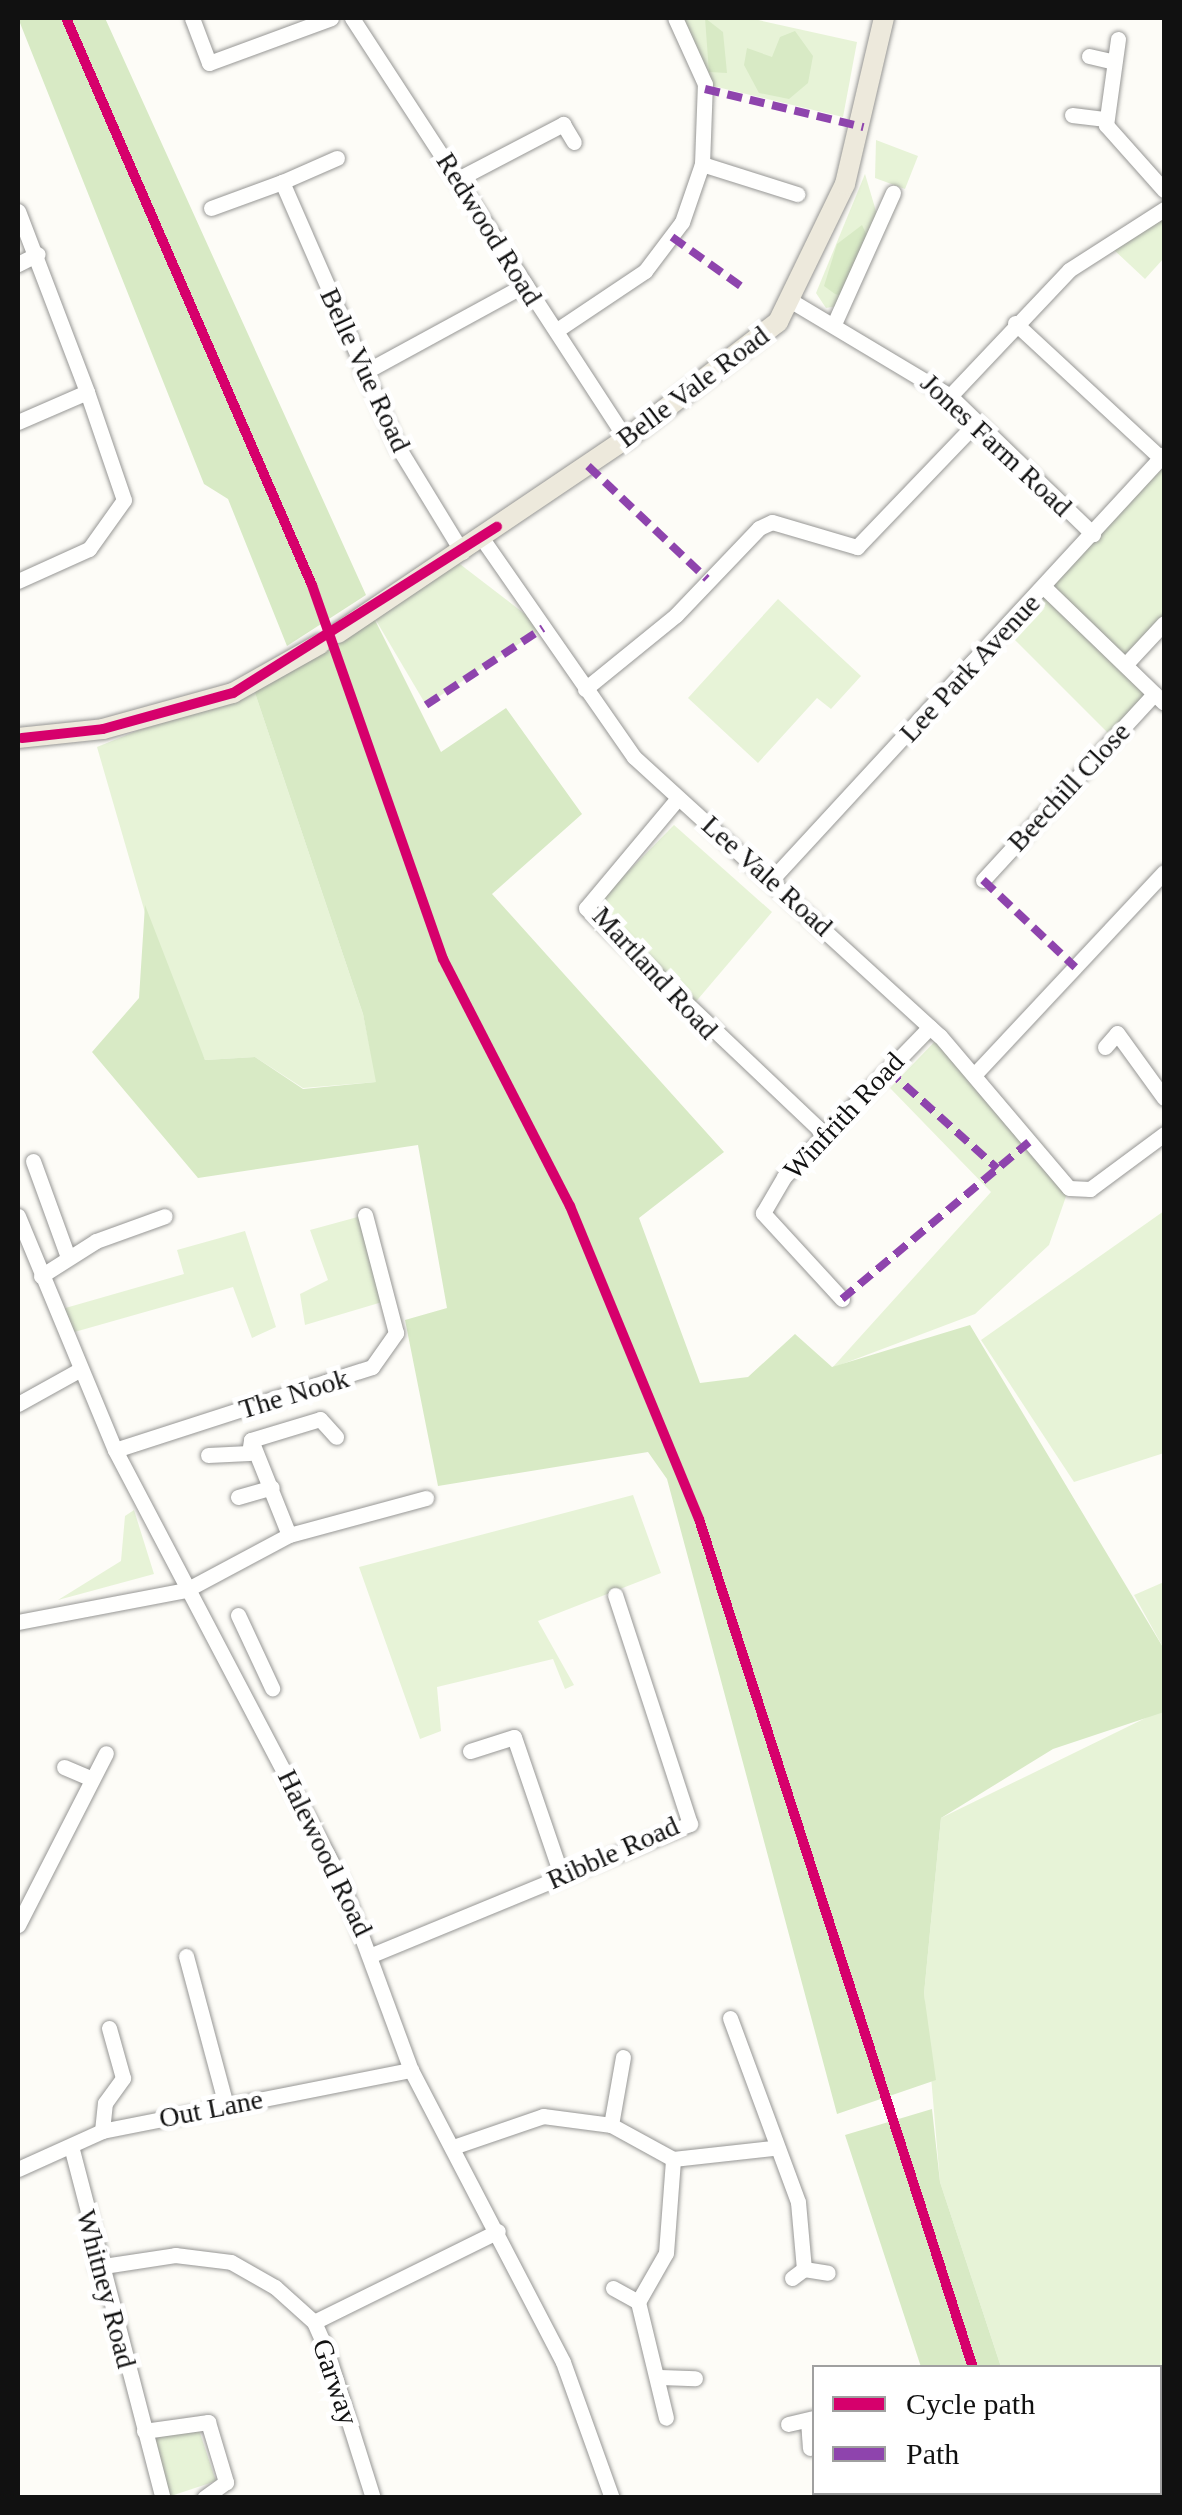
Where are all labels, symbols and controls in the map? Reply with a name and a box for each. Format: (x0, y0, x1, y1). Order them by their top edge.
street label: Redwood Road (429, 147, 549, 311)
street label: Belle Vue Road (312, 283, 418, 457)
street label: Belle Vale Road (610, 319, 776, 455)
street label: Jones Farm Road (913, 366, 1079, 524)
street label: Lee Park Avenue (892, 586, 1048, 750)
street label: Beechill Close (1001, 716, 1137, 858)
street label: Lee Vale Road (695, 808, 839, 944)
street label: Martland Road (585, 900, 725, 1046)
street label: Winfrith Road (777, 1046, 911, 1186)
street label: The Nook (235, 1361, 353, 1427)
street label: Halewood Road (270, 1764, 380, 1942)
street label: Ribble Road (542, 1809, 684, 1897)
street label: Out Lane (156, 2082, 266, 2136)
street label: Whitney Road (69, 2206, 143, 2372)
street label: Garway (305, 2335, 365, 2429)
legend (812, 2365, 1162, 2495)
text: Cycle path (906, 2387, 1035, 2420)
text: Path (906, 2437, 959, 2470)

